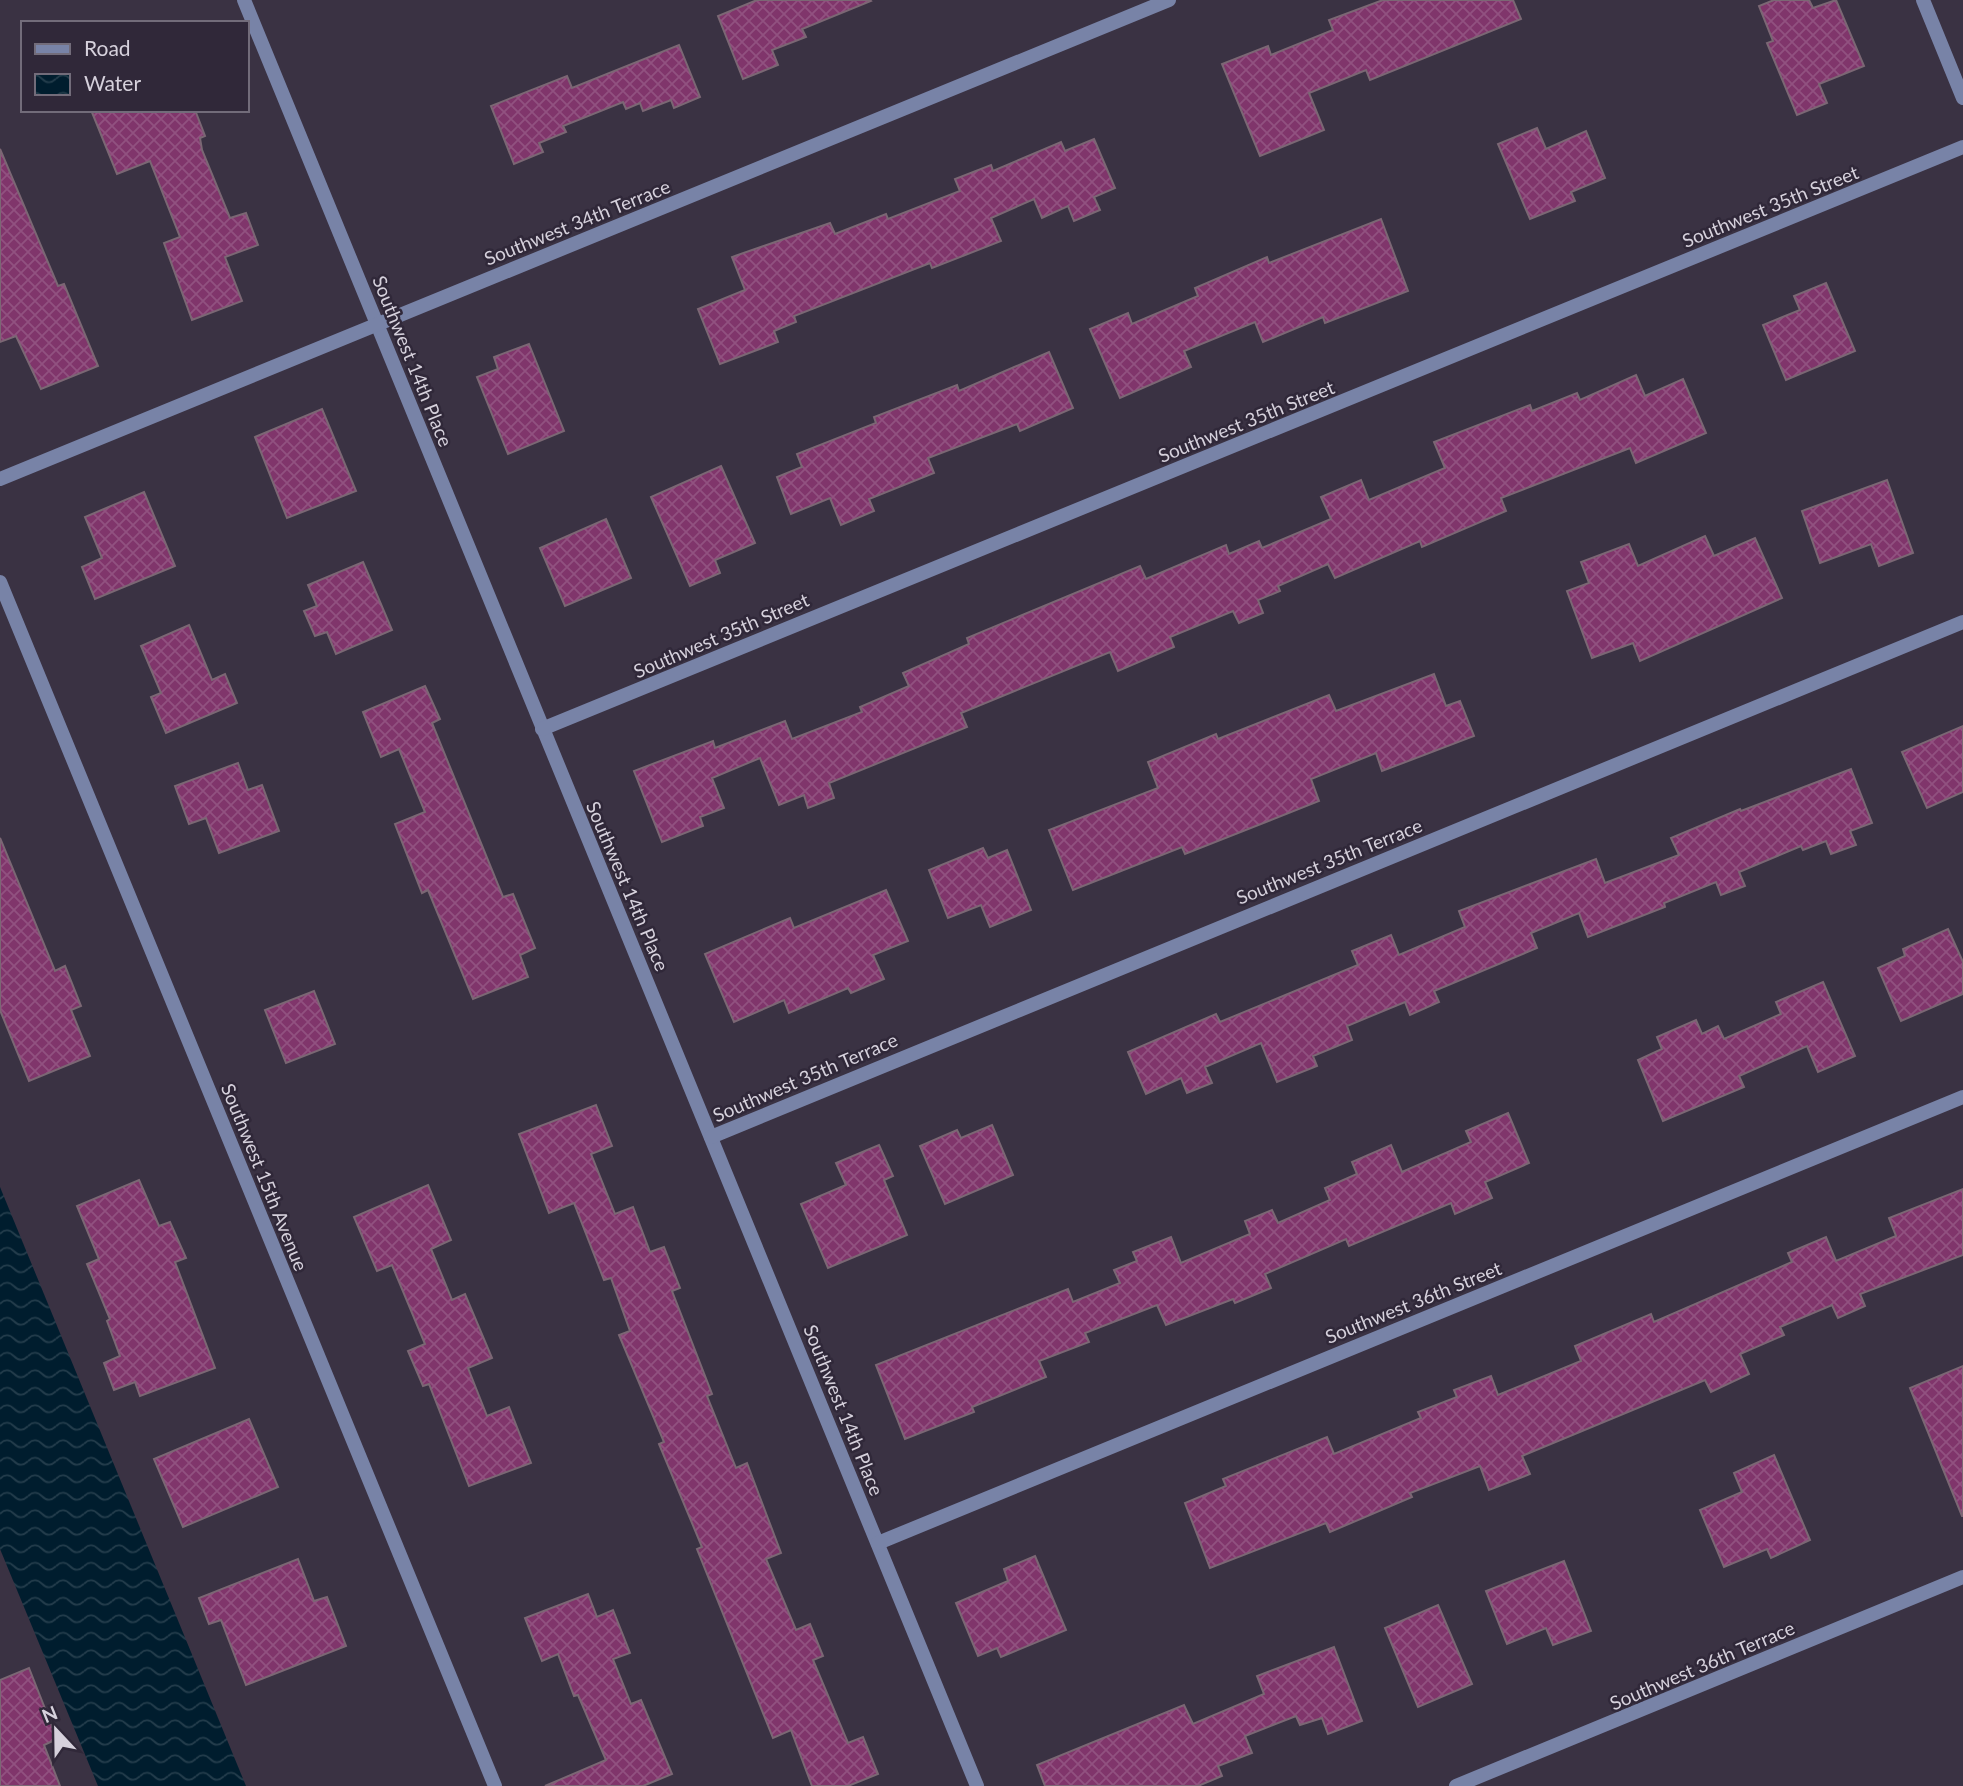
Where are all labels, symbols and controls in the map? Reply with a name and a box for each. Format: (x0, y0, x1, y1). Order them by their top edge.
legend (21, 21, 248, 112)
text: Road (84, 35, 131, 60)
text: Water (84, 70, 141, 95)
street label: Southwest 35th Street (1679, 160, 1862, 252)
street label: Southwest 34th Terrace (481, 174, 673, 270)
street label: Southwest 14th Place (368, 272, 458, 450)
street label: Southwest 35th Street (1155, 375, 1338, 467)
street label: Southwest 35th Street (630, 588, 812, 682)
street label: Southwest 14th Place (582, 798, 674, 974)
street label: Southwest 35th Terrace (1233, 813, 1425, 909)
street label: Southwest 35th Terrace (709, 1028, 901, 1126)
street label: Southwest 15th Avenue (217, 1080, 313, 1274)
street label: Southwest 36th Street (1322, 1256, 1505, 1348)
street label: Southwest 14th Place (799, 1321, 889, 1499)
street label: Southwest 36th Terrace (1606, 1616, 1798, 1714)
north arrow (21, 1695, 91, 1765)
text: N (38, 1700, 61, 1727)

